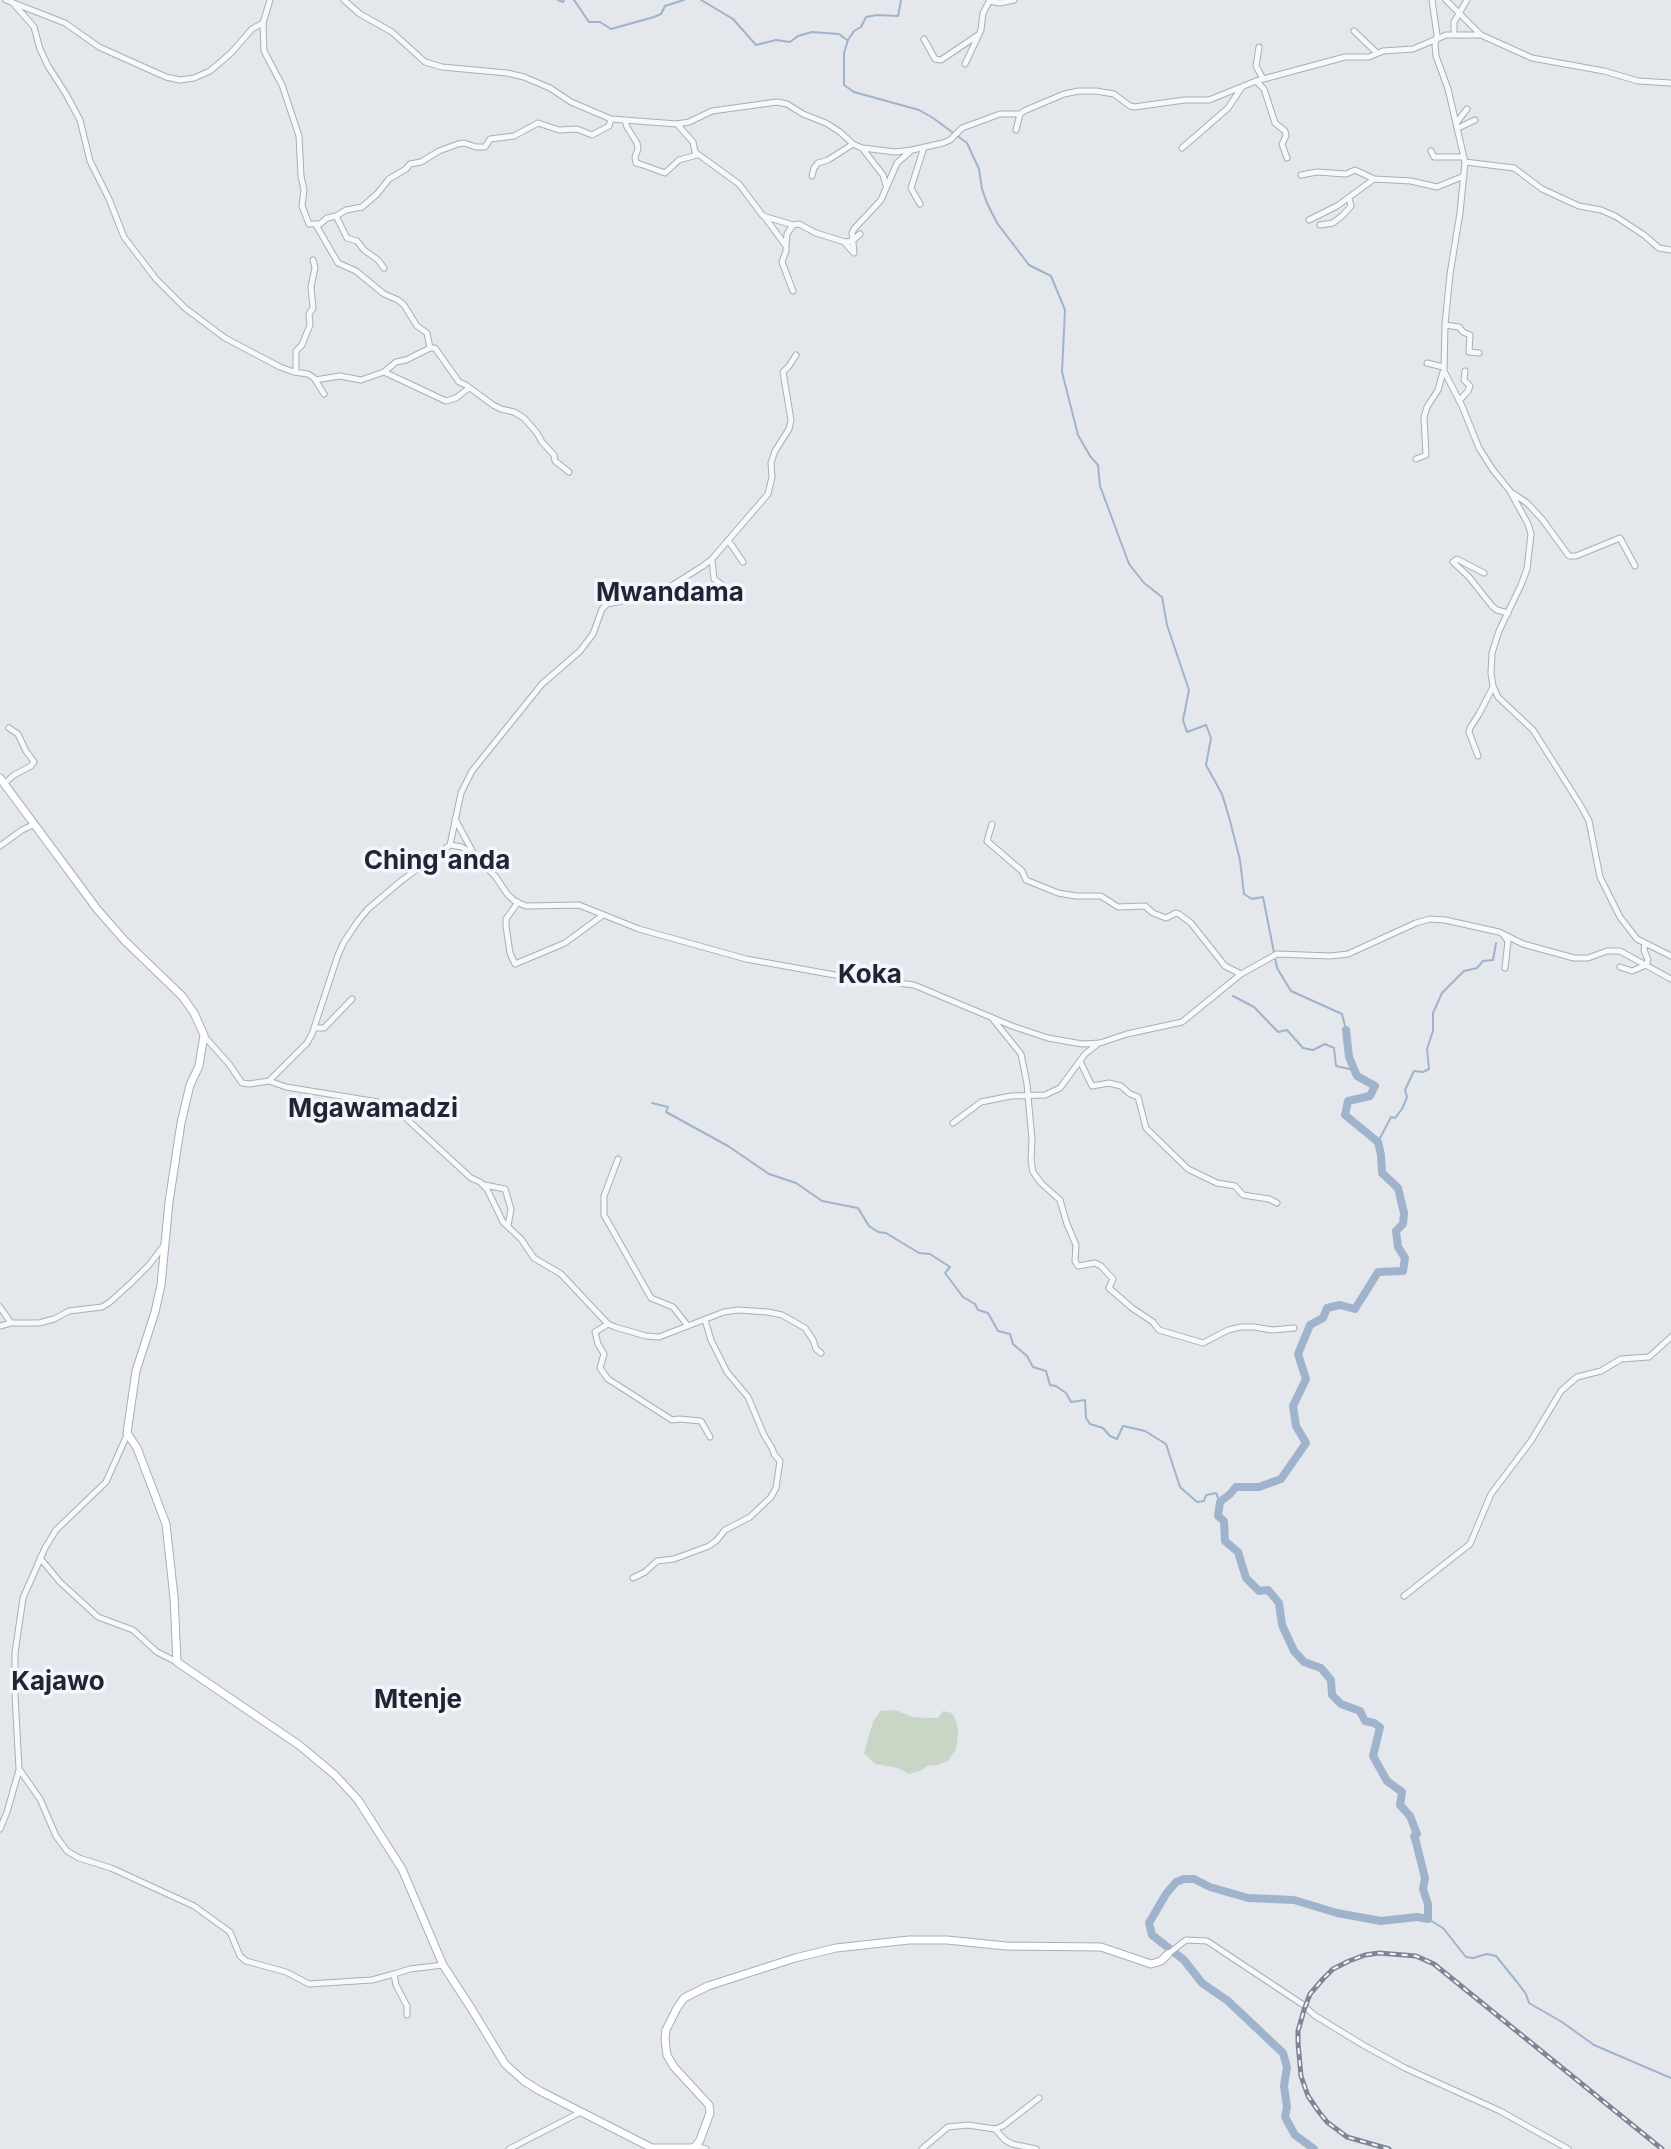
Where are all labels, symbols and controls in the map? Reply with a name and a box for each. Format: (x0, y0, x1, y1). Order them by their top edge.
district label: Mwandama (596, 577, 744, 609)
district label: Ching'anda (364, 845, 510, 877)
district label: Koka (838, 959, 902, 991)
district label: Mgawamadzi (288, 1093, 458, 1125)
district label: Kajawo (11, 1666, 105, 1698)
district label: Mtenje (374, 1684, 462, 1716)

